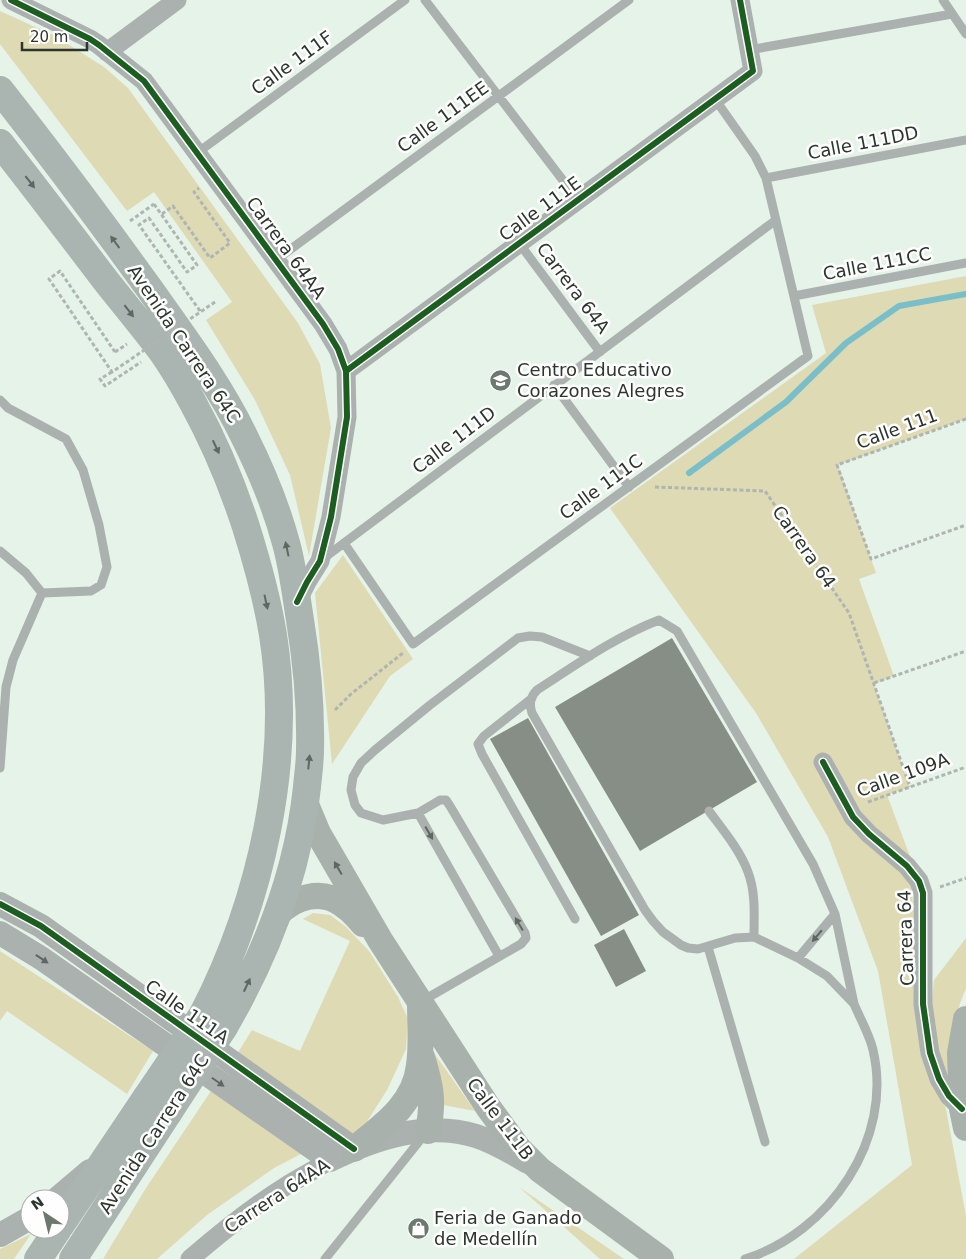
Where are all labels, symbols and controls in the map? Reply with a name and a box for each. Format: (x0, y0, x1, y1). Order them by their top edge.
scale bar (22, 20, 88, 52)
street label: Calle 111F (247, 26, 336, 99)
text: 20 m (30, 28, 68, 46)
street label: Calle 111EE (393, 77, 492, 157)
street label: Calle 111DD (806, 121, 920, 164)
street label: Calle 111E (495, 172, 585, 245)
one-way arrow (25, 175, 35, 189)
street label: Carrera 64AA (242, 193, 331, 303)
one-way arrow (110, 235, 120, 248)
street label: Carrera 64A (532, 238, 615, 338)
street label: Calle 111CC (821, 243, 933, 284)
street label: Avenida Carrera 64C (124, 261, 245, 427)
one-way arrow (124, 304, 135, 317)
place label: Centro Educativo Corazones Alegres (517, 359, 684, 401)
school or university icon: Centro Educativo Corazones Alegres (489, 368, 513, 392)
street label: Calle 111D (408, 402, 499, 478)
street label: Calle 111 (853, 404, 940, 453)
one-way arrow (211, 440, 220, 455)
street label: Calle 111C (555, 449, 646, 524)
street label: Carrera 64 (768, 501, 840, 592)
one-way arrow (283, 540, 291, 556)
one-way arrow (262, 594, 270, 610)
street label: Calle 109A (854, 748, 953, 801)
one-way arrow (305, 754, 313, 770)
one-way arrow (425, 825, 433, 840)
one-way arrow (334, 861, 343, 874)
street label: Carrera 64 (893, 890, 918, 986)
one-way arrow (515, 917, 524, 930)
one-way arrow (811, 929, 822, 942)
one-way arrow (35, 954, 48, 964)
street label: Calle 111A (142, 975, 234, 1048)
one-way arrow (244, 978, 252, 992)
street label: Avenida Carrera 64C (94, 1050, 213, 1217)
street label: Calle 111B (463, 1074, 538, 1164)
one-way arrow (211, 1077, 225, 1087)
street label: Carrera 64AA (220, 1153, 334, 1237)
north arrow (20, 1189, 70, 1239)
text: N (28, 1193, 47, 1213)
place label: Feria de Ganado de Medellín (434, 1207, 582, 1249)
shop icon: Feria de Ganado de Medellín (406, 1216, 430, 1240)

